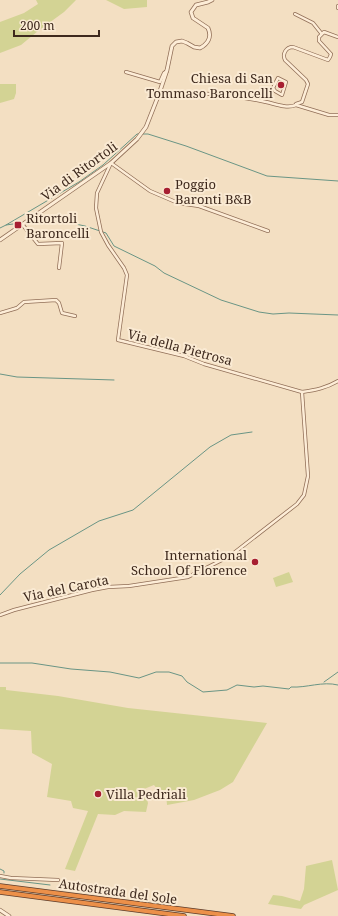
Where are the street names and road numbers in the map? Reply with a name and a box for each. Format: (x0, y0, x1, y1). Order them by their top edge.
street label: Via di Ritortoli (37, 137, 121, 205)
street label: Via della Pietrosa (126, 324, 234, 370)
street label: Via del Carota (22, 570, 110, 606)
street label: Autostrada del Sole (58, 874, 178, 908)

